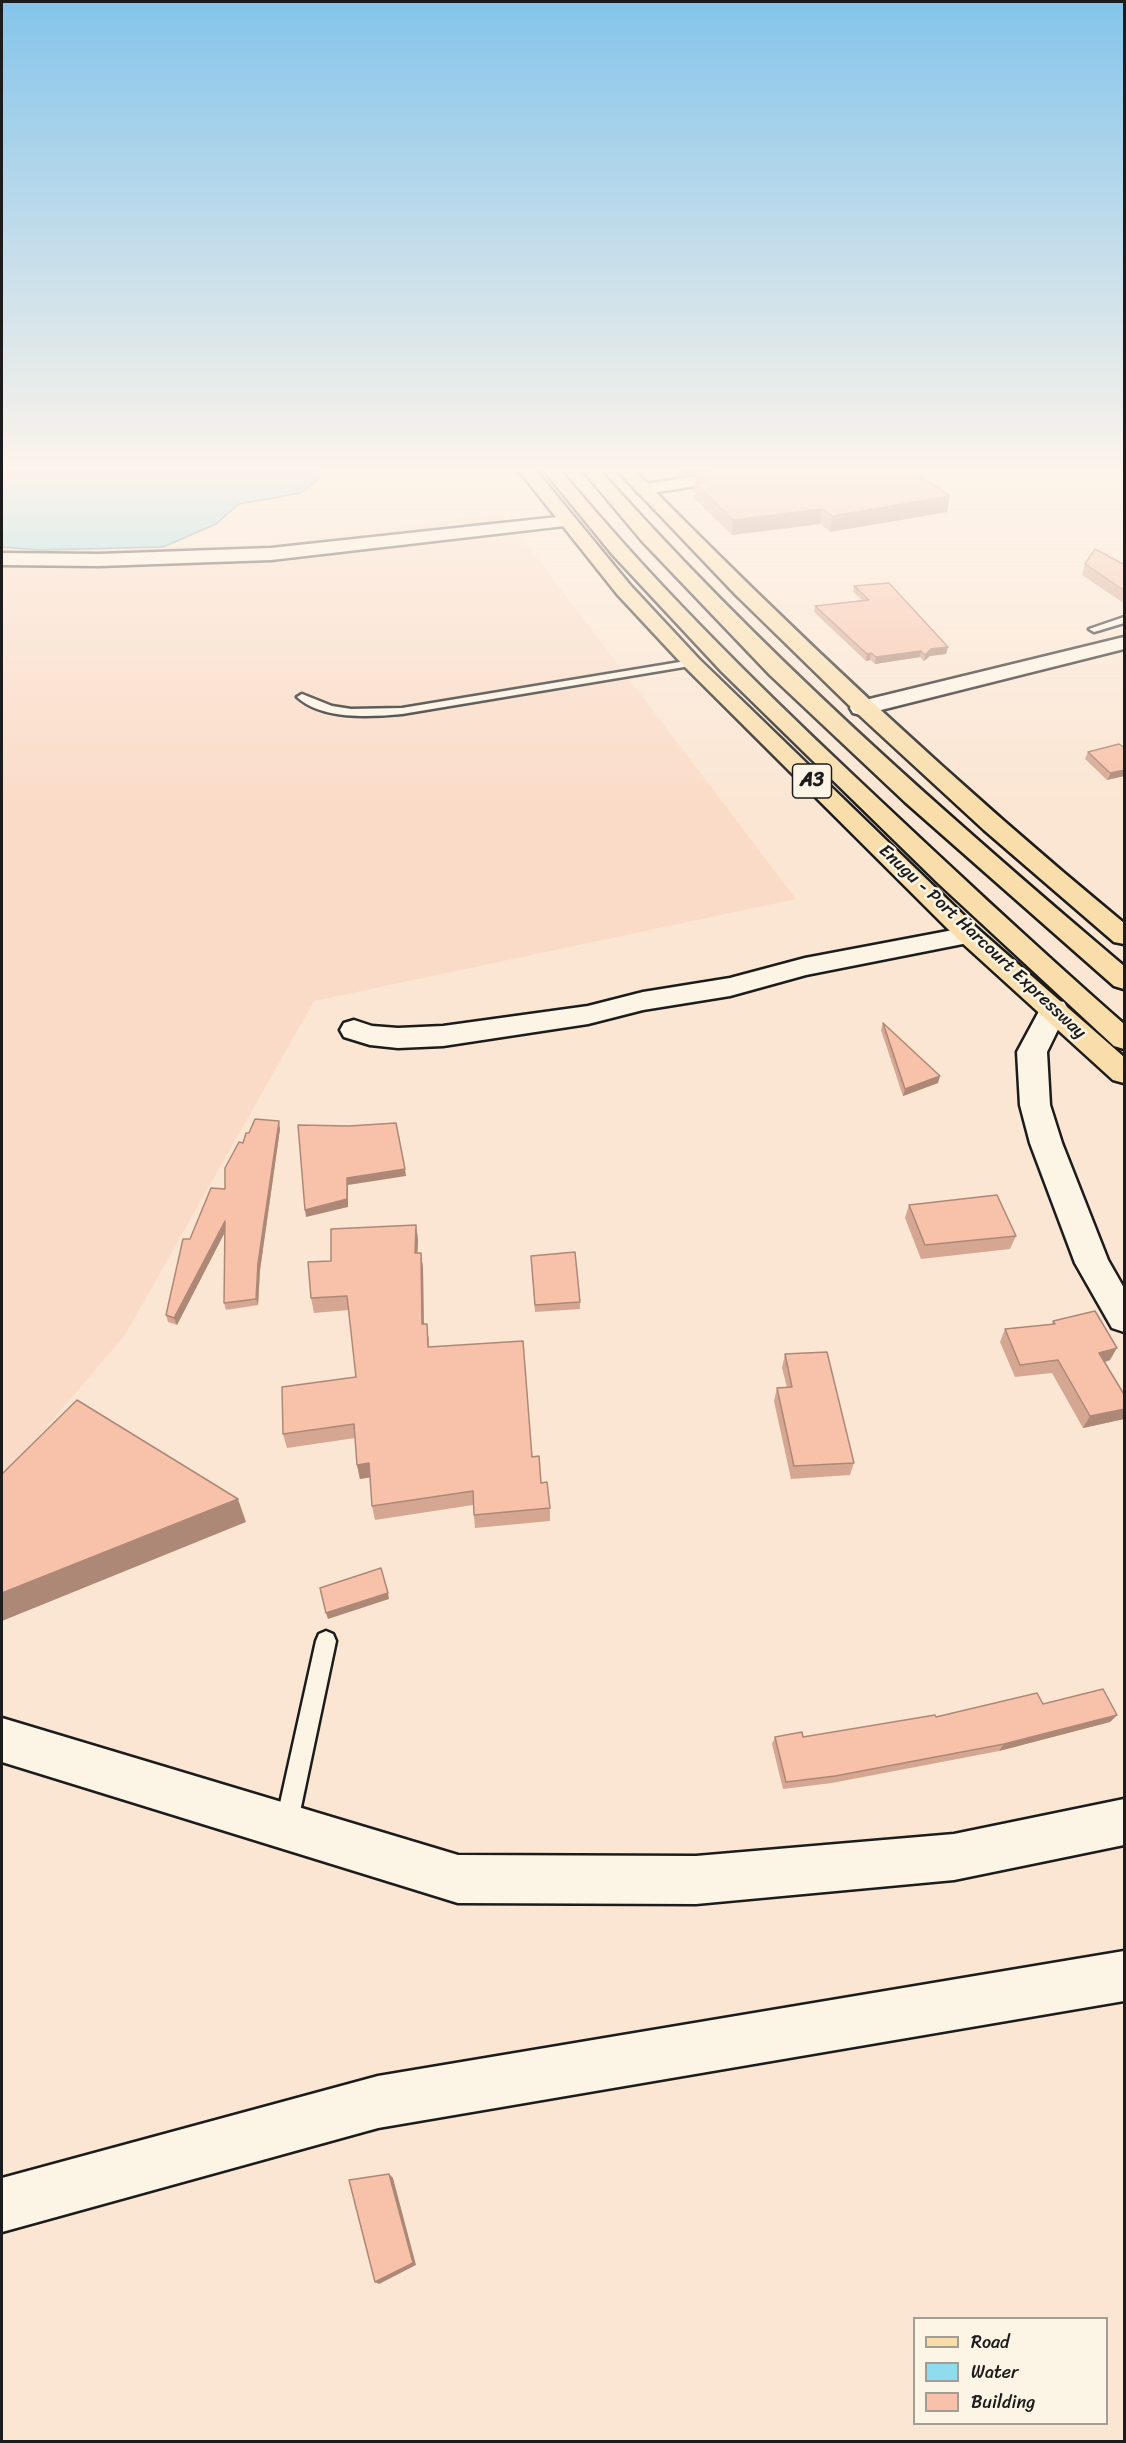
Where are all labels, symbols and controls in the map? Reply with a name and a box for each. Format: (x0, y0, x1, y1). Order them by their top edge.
road number: A3 (792, 764, 832, 798)
street label: Enugu - Port Harcourt Expressway (874, 840, 1090, 1044)
legend (913, 2317, 1108, 2425)
text: Road (971, 2326, 1010, 2358)
text: Water (971, 2356, 1018, 2388)
text: Building (971, 2386, 1035, 2418)

